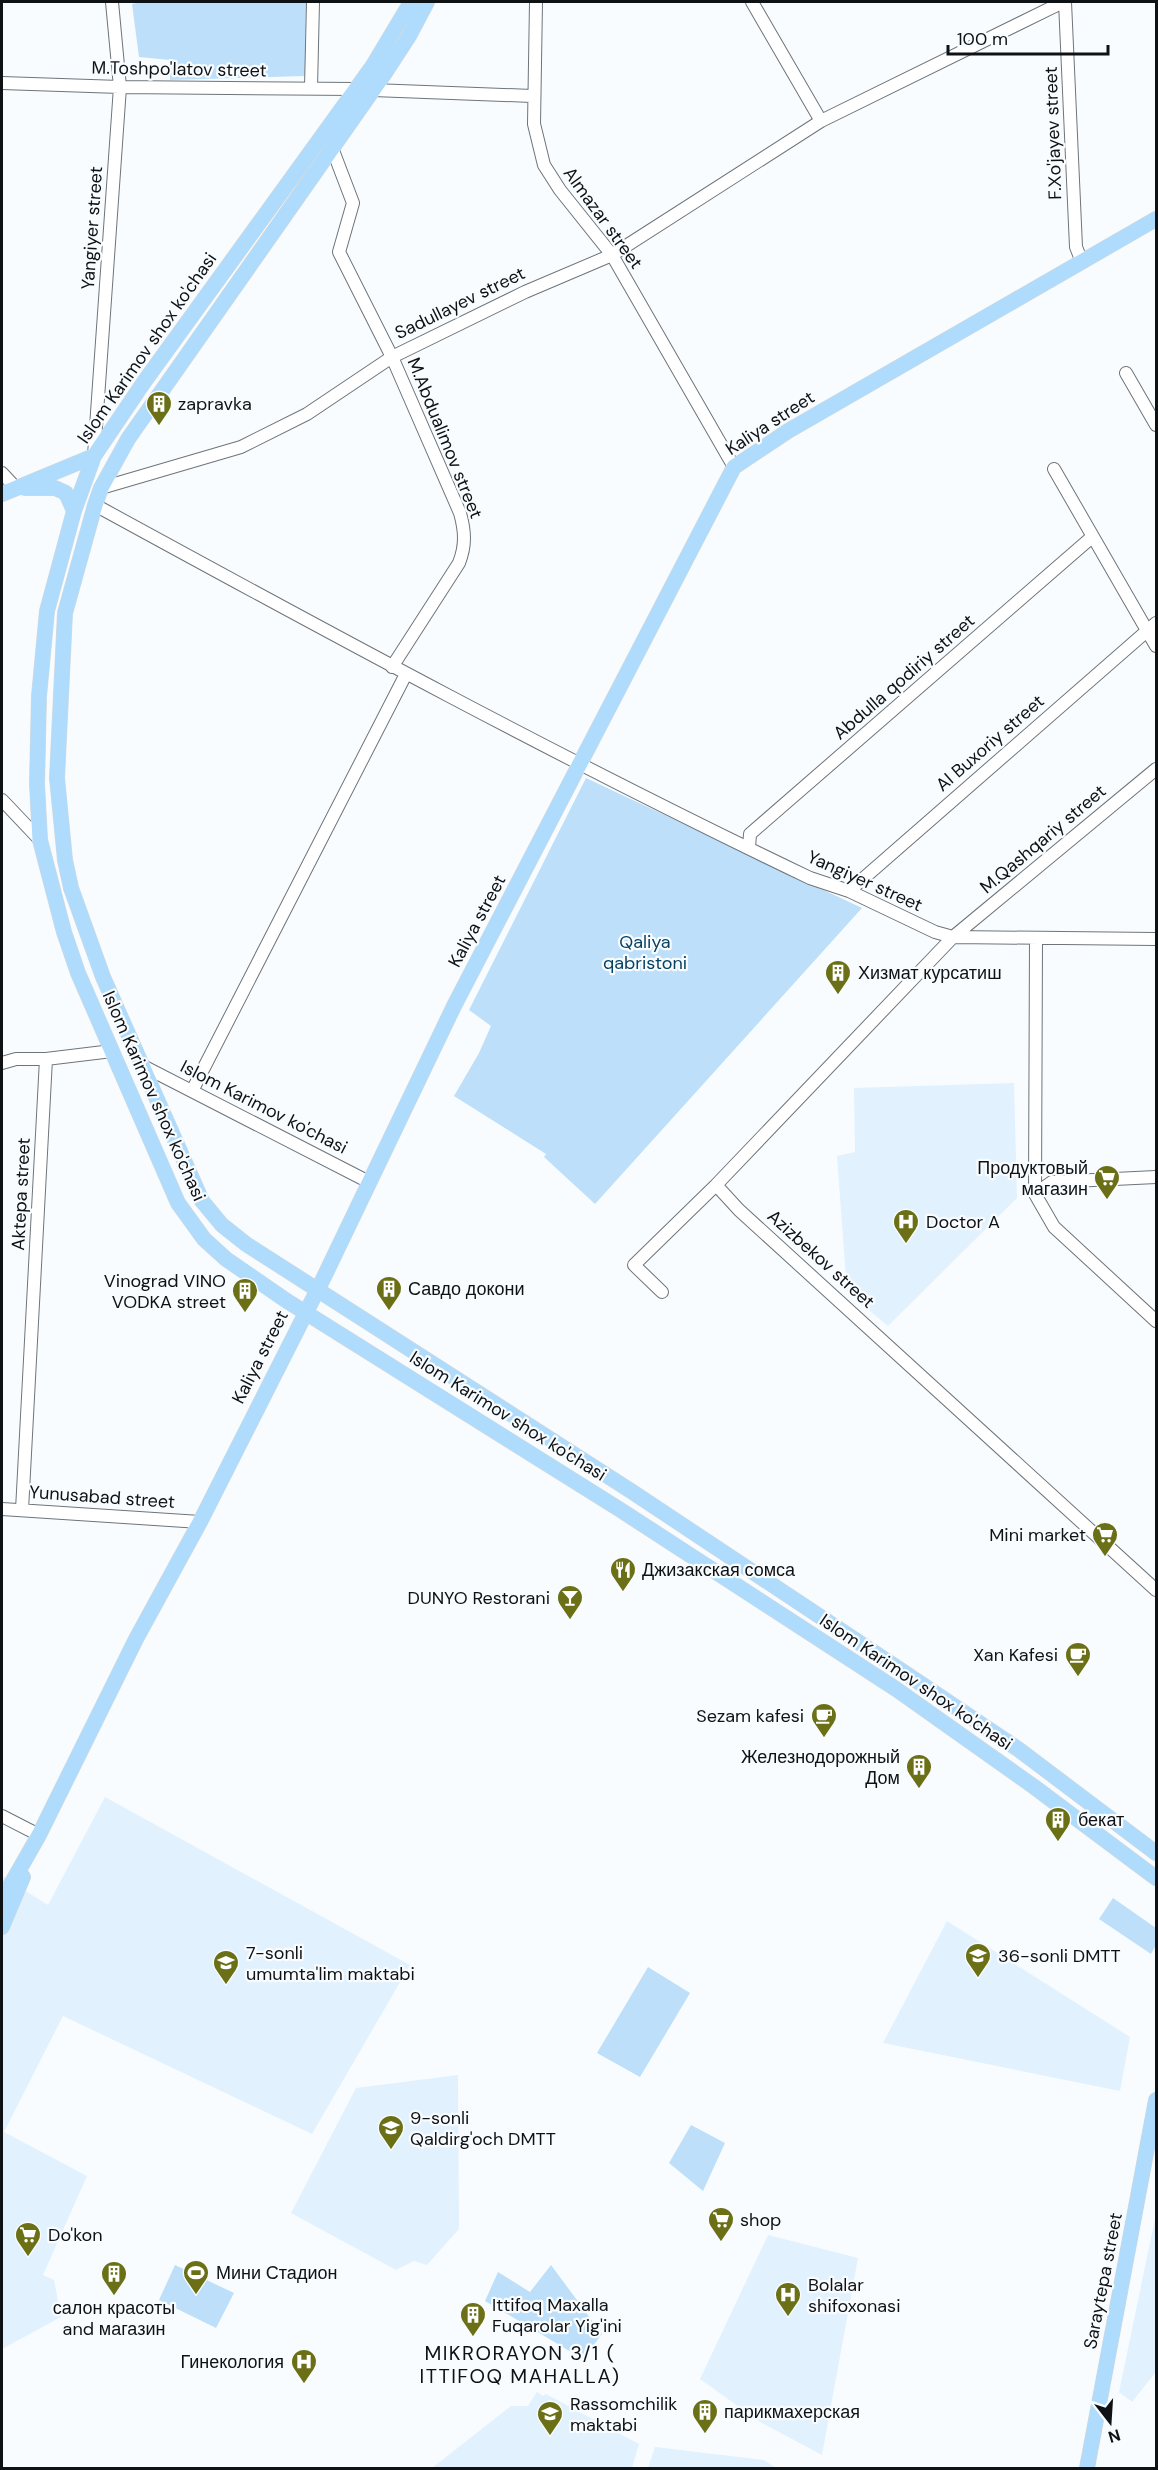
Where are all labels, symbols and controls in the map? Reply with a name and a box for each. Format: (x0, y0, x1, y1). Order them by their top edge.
scale bar (948, 18, 1108, 56)
text: 100 m (957, 27, 1008, 51)
street label: М.Toshpo'latov street (91, 55, 267, 83)
street label: F.Хo'jayev street (1039, 66, 1067, 200)
street label: Almazar street (558, 162, 648, 274)
street label: Yangiyer street (76, 165, 108, 291)
street label: Islom Karimov shox ko'chasi (72, 248, 222, 448)
street label: Sadullayev street (391, 261, 529, 345)
street label: M.Abdualimov street (402, 354, 488, 522)
street label: Kaliya street (721, 385, 819, 461)
building icon: zapravka (144, 389, 174, 427)
place label: zapravka (178, 392, 252, 416)
street label: Abdulla qodiriy street (828, 609, 980, 745)
street label: Al Buxoriy street (931, 689, 1049, 797)
street label: M.Qashqariy street (975, 779, 1111, 899)
street label: Yangiyer street (804, 845, 926, 917)
street label: Kaliya street (443, 871, 511, 971)
park label: Qaliya qabristoni (603, 930, 687, 975)
building icon: Хизмат курсатиш (823, 958, 853, 996)
place label: Хизмат курсатиш (858, 961, 1002, 985)
street label: Islom Karimov shox ko'chasi (97, 987, 211, 1205)
street label: Islom Karimov ko'chasi (176, 1054, 352, 1160)
street label: Aktepa street (6, 1137, 36, 1251)
place label: Продуктовый магазин (977, 1156, 1088, 1201)
supermarket icon: Продуктовый магазин (1092, 1163, 1122, 1201)
street label: Azizbekov street (762, 1204, 880, 1314)
hospital icon: Doctor A (891, 1207, 921, 1245)
place label: Doctor A (926, 1210, 1000, 1234)
place label: Vinograd VINO VODKA street (104, 1269, 226, 1314)
building icon: Савдо докони (374, 1274, 404, 1312)
building icon: Vinograd VINO VODKA street (230, 1276, 260, 1314)
place label: Савдо докони (408, 1277, 524, 1301)
street label: Kaliya street (226, 1306, 294, 1408)
street label: Islom Karimov shox ko'chasi (405, 1345, 611, 1487)
street label: Yunusabad street (28, 1480, 176, 1514)
supermarket icon: Mini market (1090, 1520, 1120, 1558)
place label: Mini market (989, 1523, 1086, 1547)
restaurant icon: Джизакская сомса (608, 1555, 638, 1593)
place label: Джизакская сомса (642, 1558, 796, 1582)
bar icon: DUNYO Restorani (555, 1583, 585, 1621)
place label: DUNYO Restorani (408, 1586, 550, 1610)
street label: Islom Karimov shox ko'chasi (815, 1608, 1017, 1756)
cafe icon: Xan Kafesi (1063, 1640, 1093, 1678)
place label: Xan Kafesi (973, 1643, 1058, 1667)
cafe icon: Sezam kafesi (809, 1701, 839, 1739)
place label: Sezam kafesi (696, 1704, 804, 1728)
place label: Железнодорожный Дом (741, 1745, 900, 1790)
building icon: Железнодорожный Дом (904, 1752, 934, 1790)
building icon: бекат (1043, 1805, 1073, 1843)
place label: бекат (1078, 1808, 1124, 1832)
place label: 7-sonli umumta'lim maktabi (246, 1941, 415, 1986)
school or university icon: 36-sonli DMTT (963, 1941, 993, 1979)
place label: 36-sonli DMTT (998, 1944, 1121, 1968)
school or university icon: 7-sonli umumta'lim maktabi (211, 1948, 241, 1986)
place label: 9-sonli Qaldirg'och DMTT (410, 2106, 556, 2151)
school or university icon: 9-sonli Qaldirg'och DMTT (376, 2113, 406, 2151)
supermarket icon: shop (706, 2205, 736, 2243)
place label: shop (740, 2208, 781, 2232)
street label: Saraytepa street (1078, 2211, 1128, 2351)
supermarket icon: Do'kon (13, 2220, 43, 2258)
place label: Do'kon (48, 2223, 103, 2247)
sports icon: Мини Стадион (181, 2258, 211, 2296)
building icon: салон красоты and магазин (99, 2259, 129, 2297)
place label: Мини Стадион (216, 2261, 337, 2285)
place label: Bolalar shifoxonasi (808, 2273, 900, 2318)
hospital icon: Bolalar shifoxonasi (773, 2280, 803, 2318)
place label: Ittifoq Maxalla Fuqarolar Yig'ini (492, 2293, 622, 2338)
place label: салон красоты and магазин (53, 2296, 175, 2341)
building icon: Ittifoq Maxalla Fuqarolar Yig'ini (458, 2300, 488, 2338)
district label: MIKRORAYON 3/1 ( ITTIFOQ MAHALLA) (420, 2340, 620, 2389)
hospital icon: Гинекология (289, 2347, 319, 2385)
place label: Гинекология (180, 2350, 284, 2374)
place label: Rassomchilik maktabi (570, 2392, 677, 2437)
north arrow (1080, 2392, 1140, 2452)
building icon: парикмахерская (690, 2397, 720, 2435)
school or university icon: Rassomchilik maktabi (535, 2399, 565, 2437)
place label: парикмахерская (724, 2400, 860, 2424)
text: N (1106, 2424, 1123, 2448)

